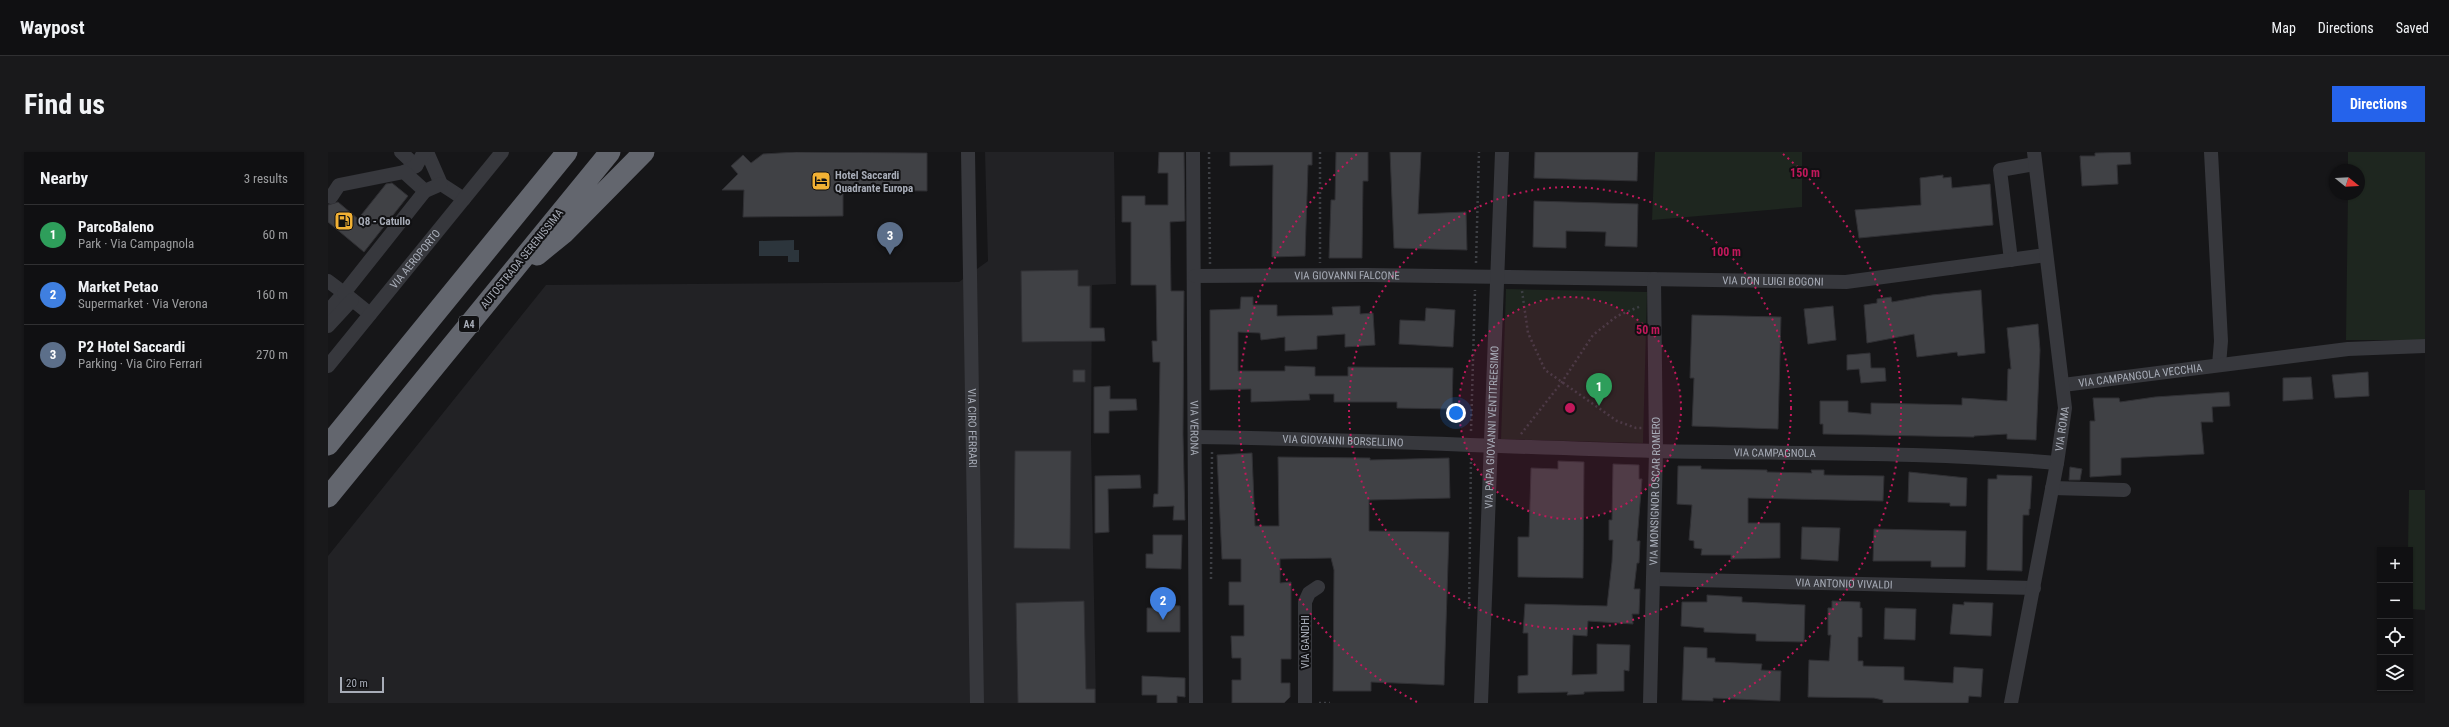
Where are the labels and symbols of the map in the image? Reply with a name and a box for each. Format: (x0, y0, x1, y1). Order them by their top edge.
north arrow (2329, 164, 2365, 200)
text: 150 m (1790, 166, 1820, 180)
place label: Hotel Saccardi Quadrante Europa (835, 169, 913, 195)
hotel icon: Hotel Saccardi Quadrante Europa (810, 170, 832, 192)
street label: AUTOSTRADA SERENISSIMA (478, 206, 567, 311)
fuel station icon: Q8 - Catullo (333, 210, 355, 232)
place label: Q8 - Catullo (358, 215, 411, 228)
pin: 3 (877, 222, 903, 255)
street label: VIA AEROPORTO (387, 227, 443, 291)
text: 100 m (1711, 245, 1741, 259)
street label: VIA GIOVANNI FALCONE (1294, 268, 1400, 282)
street label: VIA DON LUIGI BOGONI (1722, 274, 1824, 288)
road number: A4 (459, 316, 479, 332)
text: 50 m (1636, 323, 1660, 337)
street label: VIA PAPA GIOVANNI VENTITREESIMO (1482, 345, 1501, 509)
street label: VIA CAMPANGOLA VECCHIA (2078, 361, 2204, 389)
pin: 1 (1586, 373, 1612, 406)
street label: VIA CIRO FERRARI (965, 388, 980, 468)
street label: VIA VERONA (1188, 400, 1201, 456)
centre of rings (1563, 401, 1577, 415)
your location (1446, 403, 1466, 423)
street label: VIA ROMA (2052, 405, 2072, 452)
street label: VIA MONSIGNOR OSCAR ROMERO (1647, 417, 1663, 565)
street label: VIA GIOVANNI BORSELLINO (1282, 432, 1404, 449)
street label: VIA CAMPAGNOLA (1734, 446, 1817, 460)
street label: VIA ANTONIO VIVALDI (1795, 576, 1893, 591)
pin: 2 (1150, 587, 1176, 620)
street label: VIA GANDHI (1299, 615, 1312, 669)
scale bar (340, 675, 384, 694)

